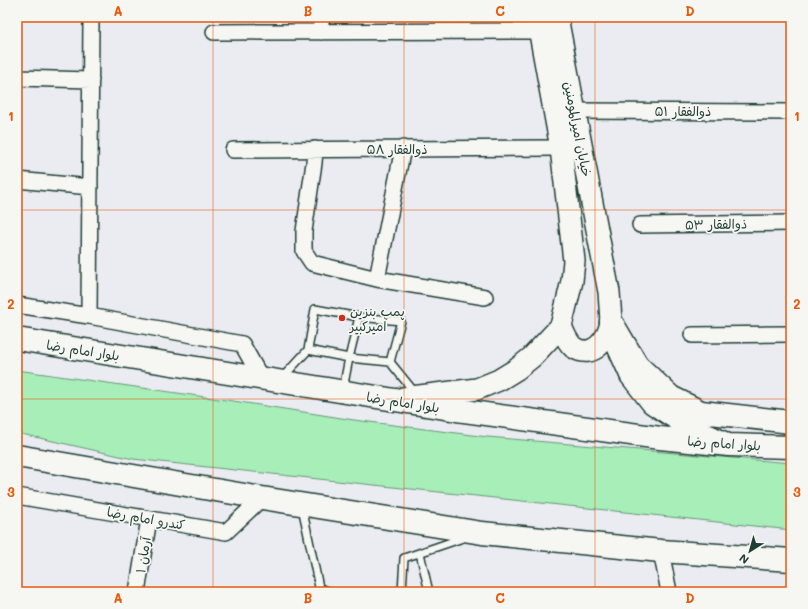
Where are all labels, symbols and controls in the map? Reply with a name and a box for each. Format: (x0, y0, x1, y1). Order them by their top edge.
text: A (113, 2, 123, 19)
text: B (304, 2, 313, 19)
text: C (495, 2, 505, 19)
text: D (685, 2, 695, 19)
street label: خیابان امیرالمومنین (560, 80, 596, 178)
street label: ذوالفقار ۵۱ (655, 102, 711, 120)
text: 1 (8, 107, 14, 124)
text: 1 (794, 107, 800, 124)
street label: ذوالفقار ۵۸ (366, 140, 428, 158)
street label: ذوالفقار ۵۳ (685, 214, 747, 234)
text: 2 (7, 295, 15, 312)
text: 2 (793, 295, 801, 312)
place label: پمپ بنزین امیرکبیر (349, 302, 405, 335)
marker: پمپ بنزین امیرکبیر (337, 313, 347, 323)
street label: بلوار امام رضا (45, 335, 121, 367)
street label: بلوار امام رضا (365, 387, 441, 419)
street label: بلوار امام رضا (686, 431, 761, 457)
text: 3 (7, 483, 15, 500)
text: 3 (793, 483, 801, 500)
street label: کندرو امام رضا (105, 502, 187, 536)
north arrow (730, 531, 770, 571)
street label: آرمان ۱ (131, 535, 154, 574)
text: N (736, 551, 752, 568)
text: A (113, 589, 123, 606)
text: B (304, 589, 313, 606)
text: C (495, 589, 505, 606)
text: D (685, 589, 695, 606)

